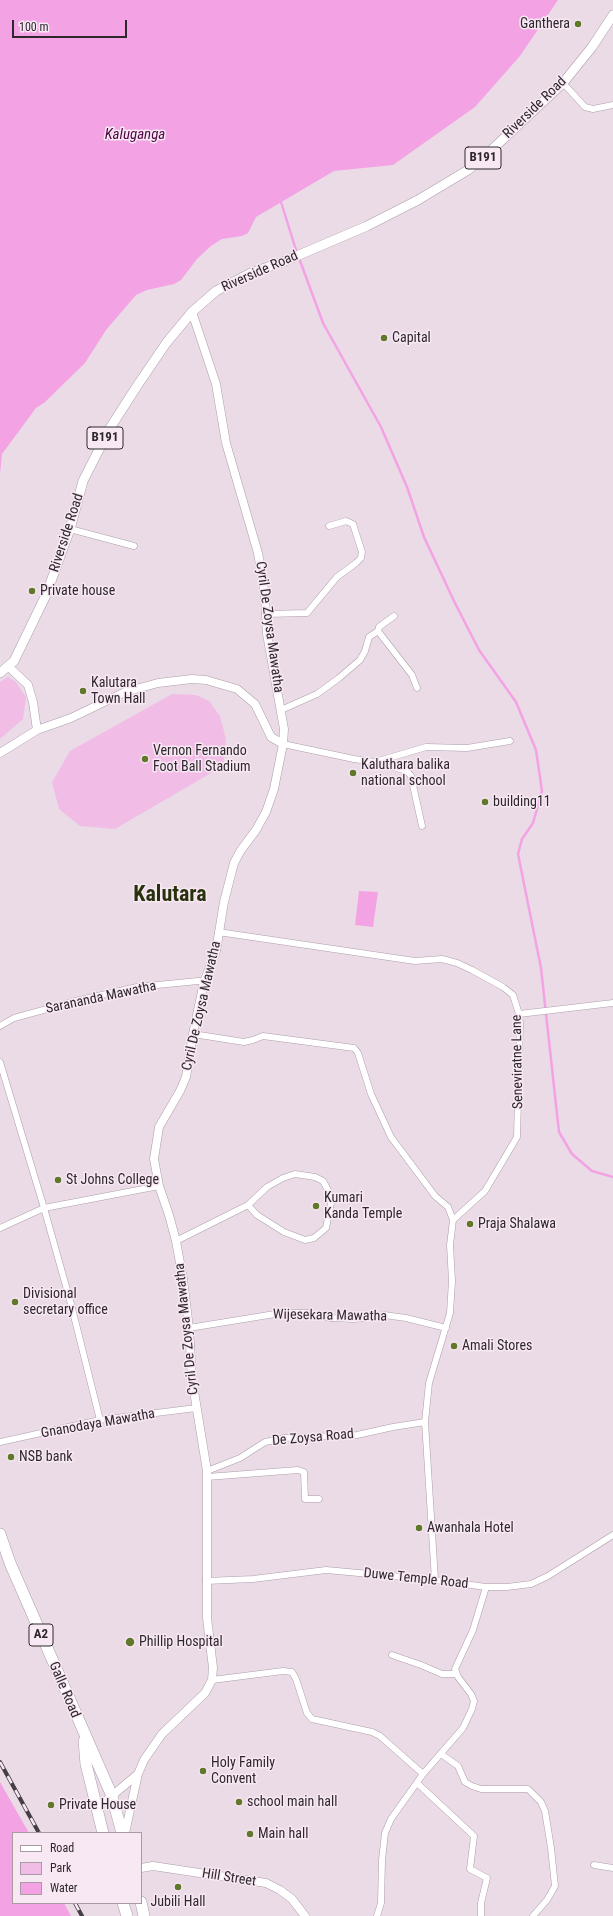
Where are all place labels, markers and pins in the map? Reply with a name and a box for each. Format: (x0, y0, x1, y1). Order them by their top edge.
place label: Ganthera (520, 16, 570, 32)
marker: Ganthera (573, 19, 583, 29)
place label: Capital (392, 330, 431, 346)
marker: Capital (379, 333, 389, 343)
place label: Private house (40, 583, 115, 599)
marker: Private house (27, 586, 37, 596)
place label: Kalutara Town Hall (91, 675, 146, 708)
marker: Kalutara Town Hall (78, 686, 88, 696)
place label: Vernon Fernando Foot Ball Stadium (153, 743, 251, 776)
marker: Vernon Fernando Foot Ball Stadium (140, 754, 150, 764)
place label: Kaluthara balika national school (361, 757, 450, 790)
marker: Kaluthara balika national school (348, 768, 358, 778)
place label: building11 (493, 794, 551, 810)
marker: building11 (480, 797, 490, 807)
place label: St Johns College (66, 1172, 159, 1188)
marker: St Johns College (53, 1175, 63, 1185)
place label: Kumari Kanda Temple (324, 1190, 402, 1222)
marker: Kumari Kanda Temple (311, 1201, 321, 1211)
place label: Praja Shalawa (478, 1216, 556, 1232)
marker: Praja Shalawa (465, 1219, 475, 1229)
place label: Divisional secretary office (23, 1286, 108, 1318)
marker: Divisional secretary office (10, 1297, 20, 1307)
place label: Amali Stores (462, 1338, 532, 1354)
marker: Amali Stores (449, 1341, 459, 1351)
place label: NSB bank (19, 1449, 72, 1465)
marker: NSB bank (6, 1452, 16, 1462)
place label: Awanhala Hotel (427, 1520, 514, 1536)
marker: Awanhala Hotel (414, 1523, 424, 1533)
place label: Phillip Hospital (139, 1634, 223, 1650)
marker: Phillip Hospital (124, 1636, 136, 1648)
place label: Holy Family Convent (211, 1755, 275, 1788)
marker: Holy Family Convent (198, 1766, 208, 1776)
place label: school main hall (247, 1794, 337, 1810)
place label: Private House (59, 1797, 136, 1813)
marker: school main hall (234, 1797, 244, 1807)
marker: Private House (46, 1800, 56, 1810)
place label: Main hall (258, 1826, 308, 1842)
marker: Main hall (245, 1829, 255, 1839)
marker: Jubili Hall (173, 1882, 183, 1892)
place label: Jubili Hall (150, 1894, 206, 1910)

